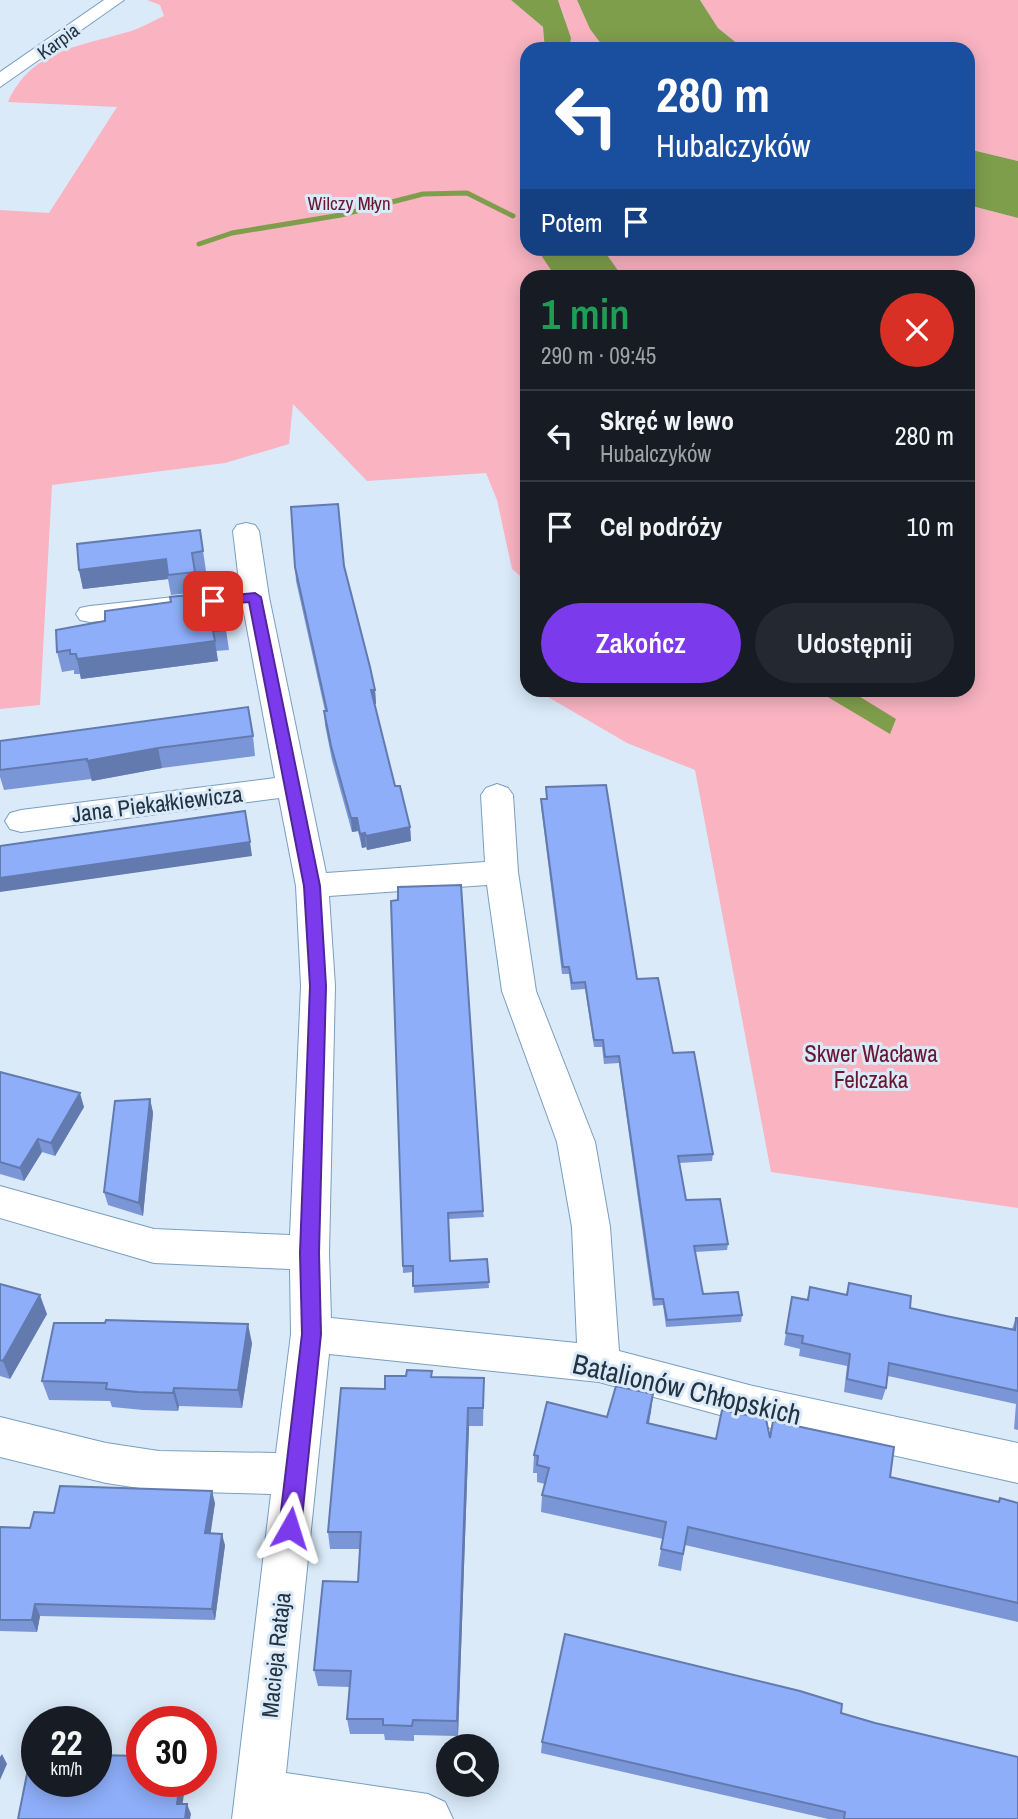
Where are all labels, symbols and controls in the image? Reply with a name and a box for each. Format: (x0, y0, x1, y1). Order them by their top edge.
street label: Karpia (32, 17, 84, 65)
text: 280 m (656, 61, 770, 127)
icon: left (541, 70, 632, 161)
text: Hubalczyków (656, 124, 811, 167)
park label: Wilczy Młyn (307, 190, 391, 216)
icon: arrive (617, 203, 655, 241)
text: Potem (541, 205, 603, 240)
text: 1 min (541, 286, 630, 342)
button: close (880, 293, 954, 367)
text: 290 m · 09:45 (541, 340, 656, 371)
text: Skręć w lewo (600, 403, 734, 438)
icon: left (541, 417, 579, 455)
text: 280 m (895, 418, 954, 453)
text: Hubalczyków (600, 438, 711, 469)
icon: arrive (541, 508, 579, 546)
text: Cel podróży (600, 509, 722, 544)
text: 10 m (907, 509, 954, 544)
pin (183, 571, 243, 631)
icon: arrive (194, 582, 232, 620)
button: Zakończ (541, 603, 741, 683)
button: Udostępnij (755, 603, 954, 683)
street label: Jana Piekałkiewicza (70, 778, 245, 829)
park label: Skwer Wacława Felczaka (804, 1038, 938, 1095)
street label: Batalionów Chłopskich (569, 1344, 805, 1434)
position arrow (253, 1491, 327, 1565)
street label: Macieja Rataja (254, 1590, 298, 1719)
speed limit sign: 30 (126, 1706, 217, 1797)
text: 22 (51, 1719, 82, 1766)
map controls (436, 1734, 499, 1797)
button: search (436, 1734, 499, 1797)
text: km/h (51, 1756, 83, 1781)

